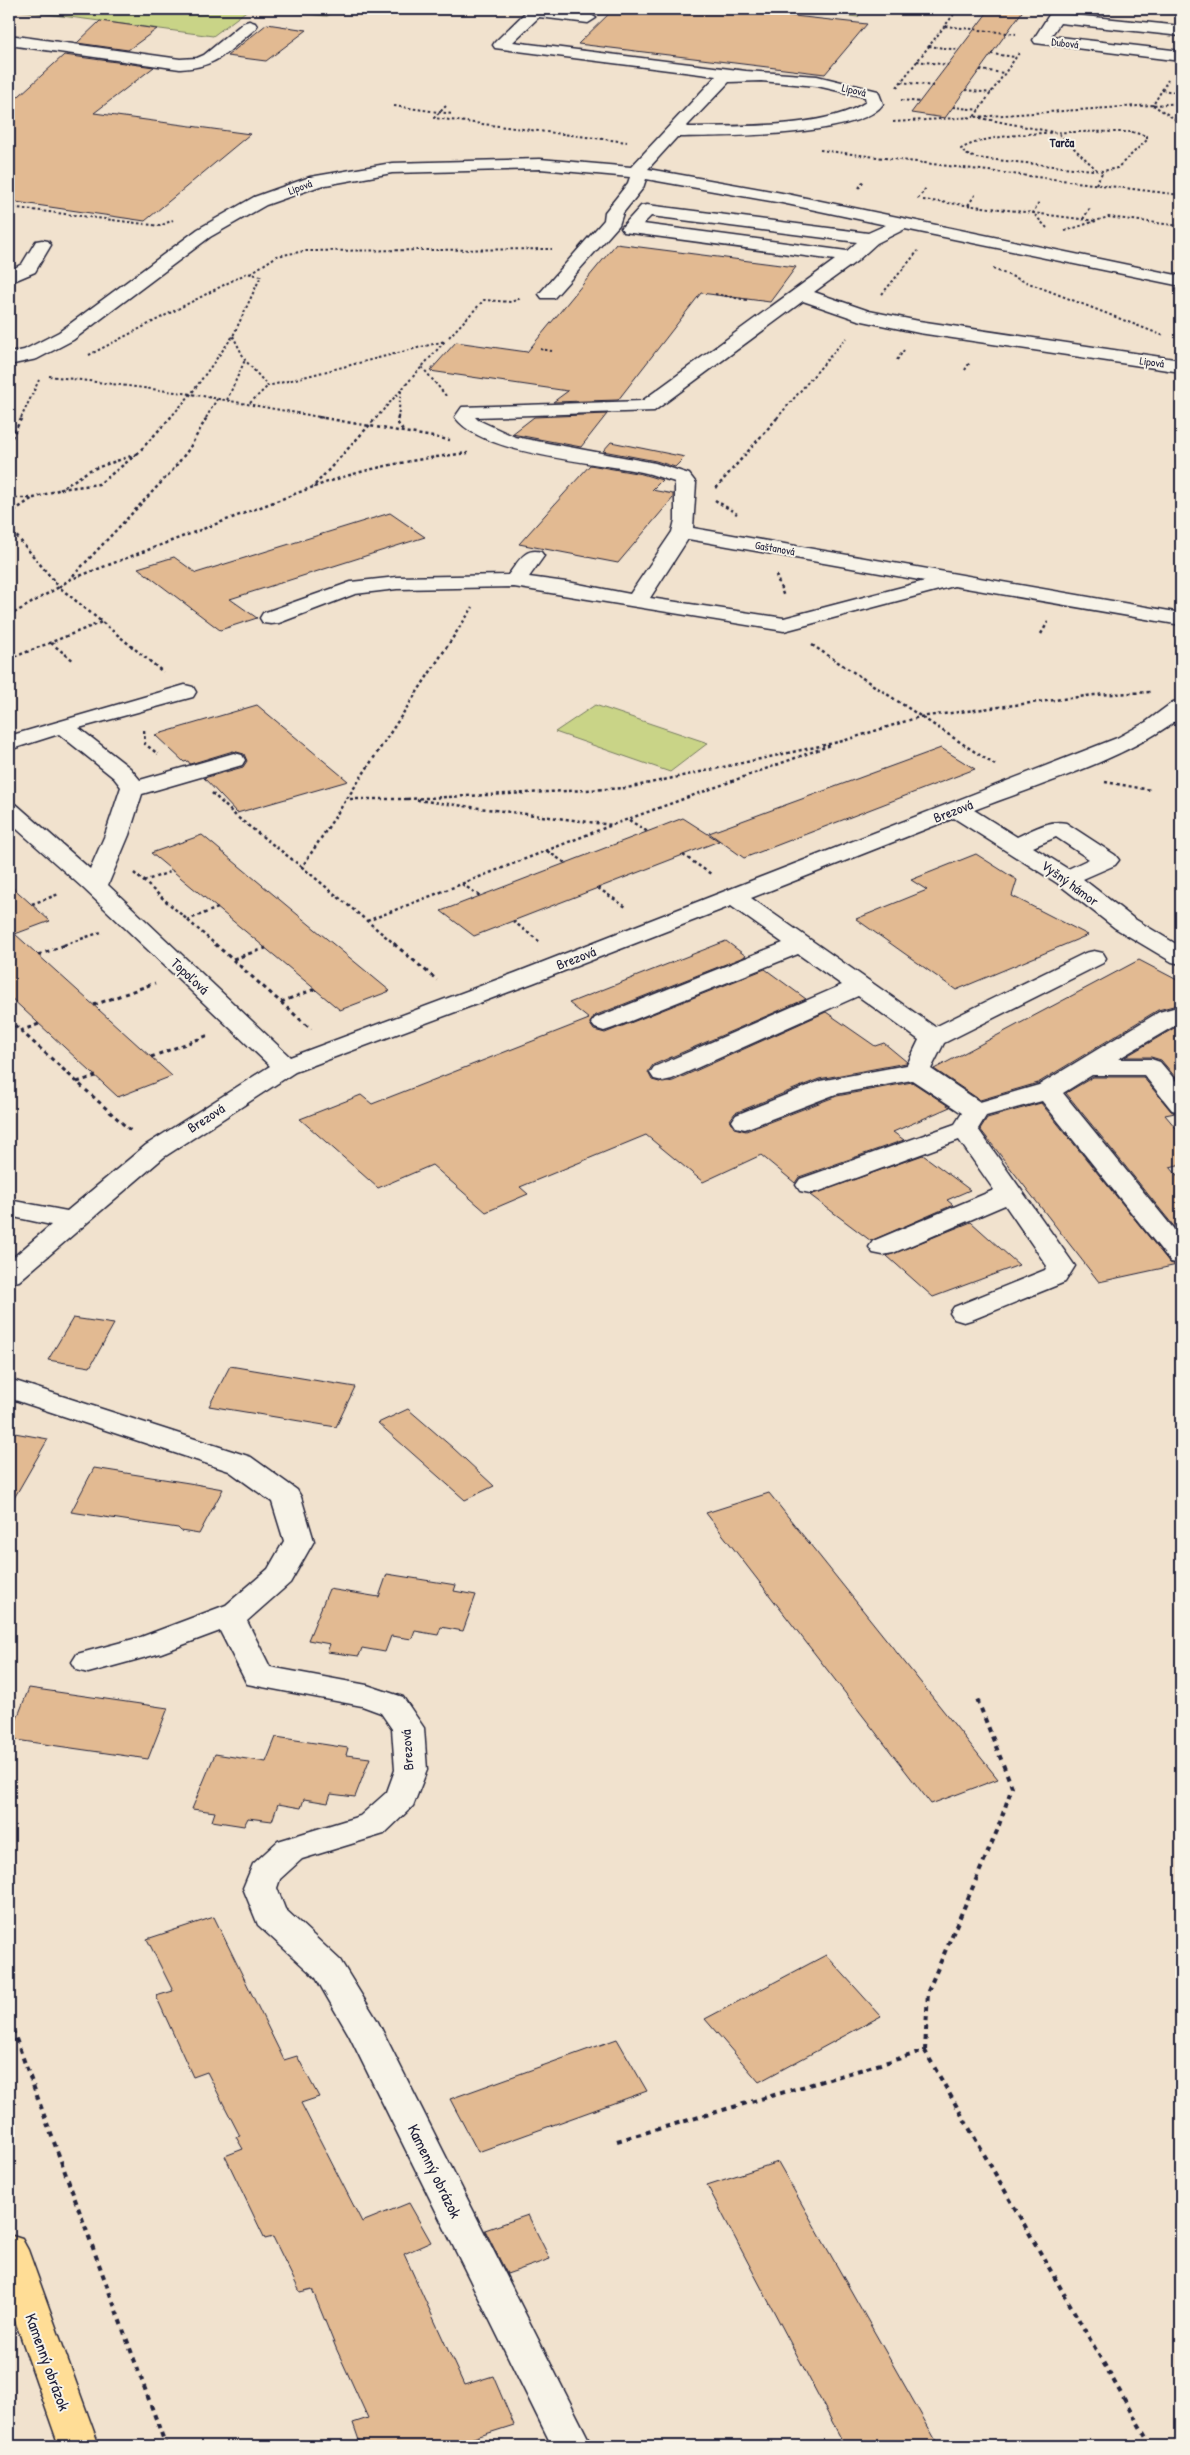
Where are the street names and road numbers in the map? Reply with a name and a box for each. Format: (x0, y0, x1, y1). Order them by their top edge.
street label: Dubová (1051, 34, 1080, 52)
street label: Lipová (841, 80, 868, 100)
street label: Lipová (286, 176, 315, 198)
street label: Lipová (1139, 353, 1166, 371)
street label: Gaštanová (754, 538, 797, 558)
street label: Brezová (930, 794, 976, 827)
street label: Vyšný hámor (1037, 855, 1103, 911)
street label: Brezová (553, 941, 599, 974)
street label: Topoľová (167, 953, 214, 999)
street label: Brezová (183, 1098, 228, 1137)
street label: Brezová (396, 1729, 417, 1771)
street label: Kamenný obrázok (403, 2120, 467, 2222)
street label: Kamenný obrázok (20, 2310, 76, 2414)

